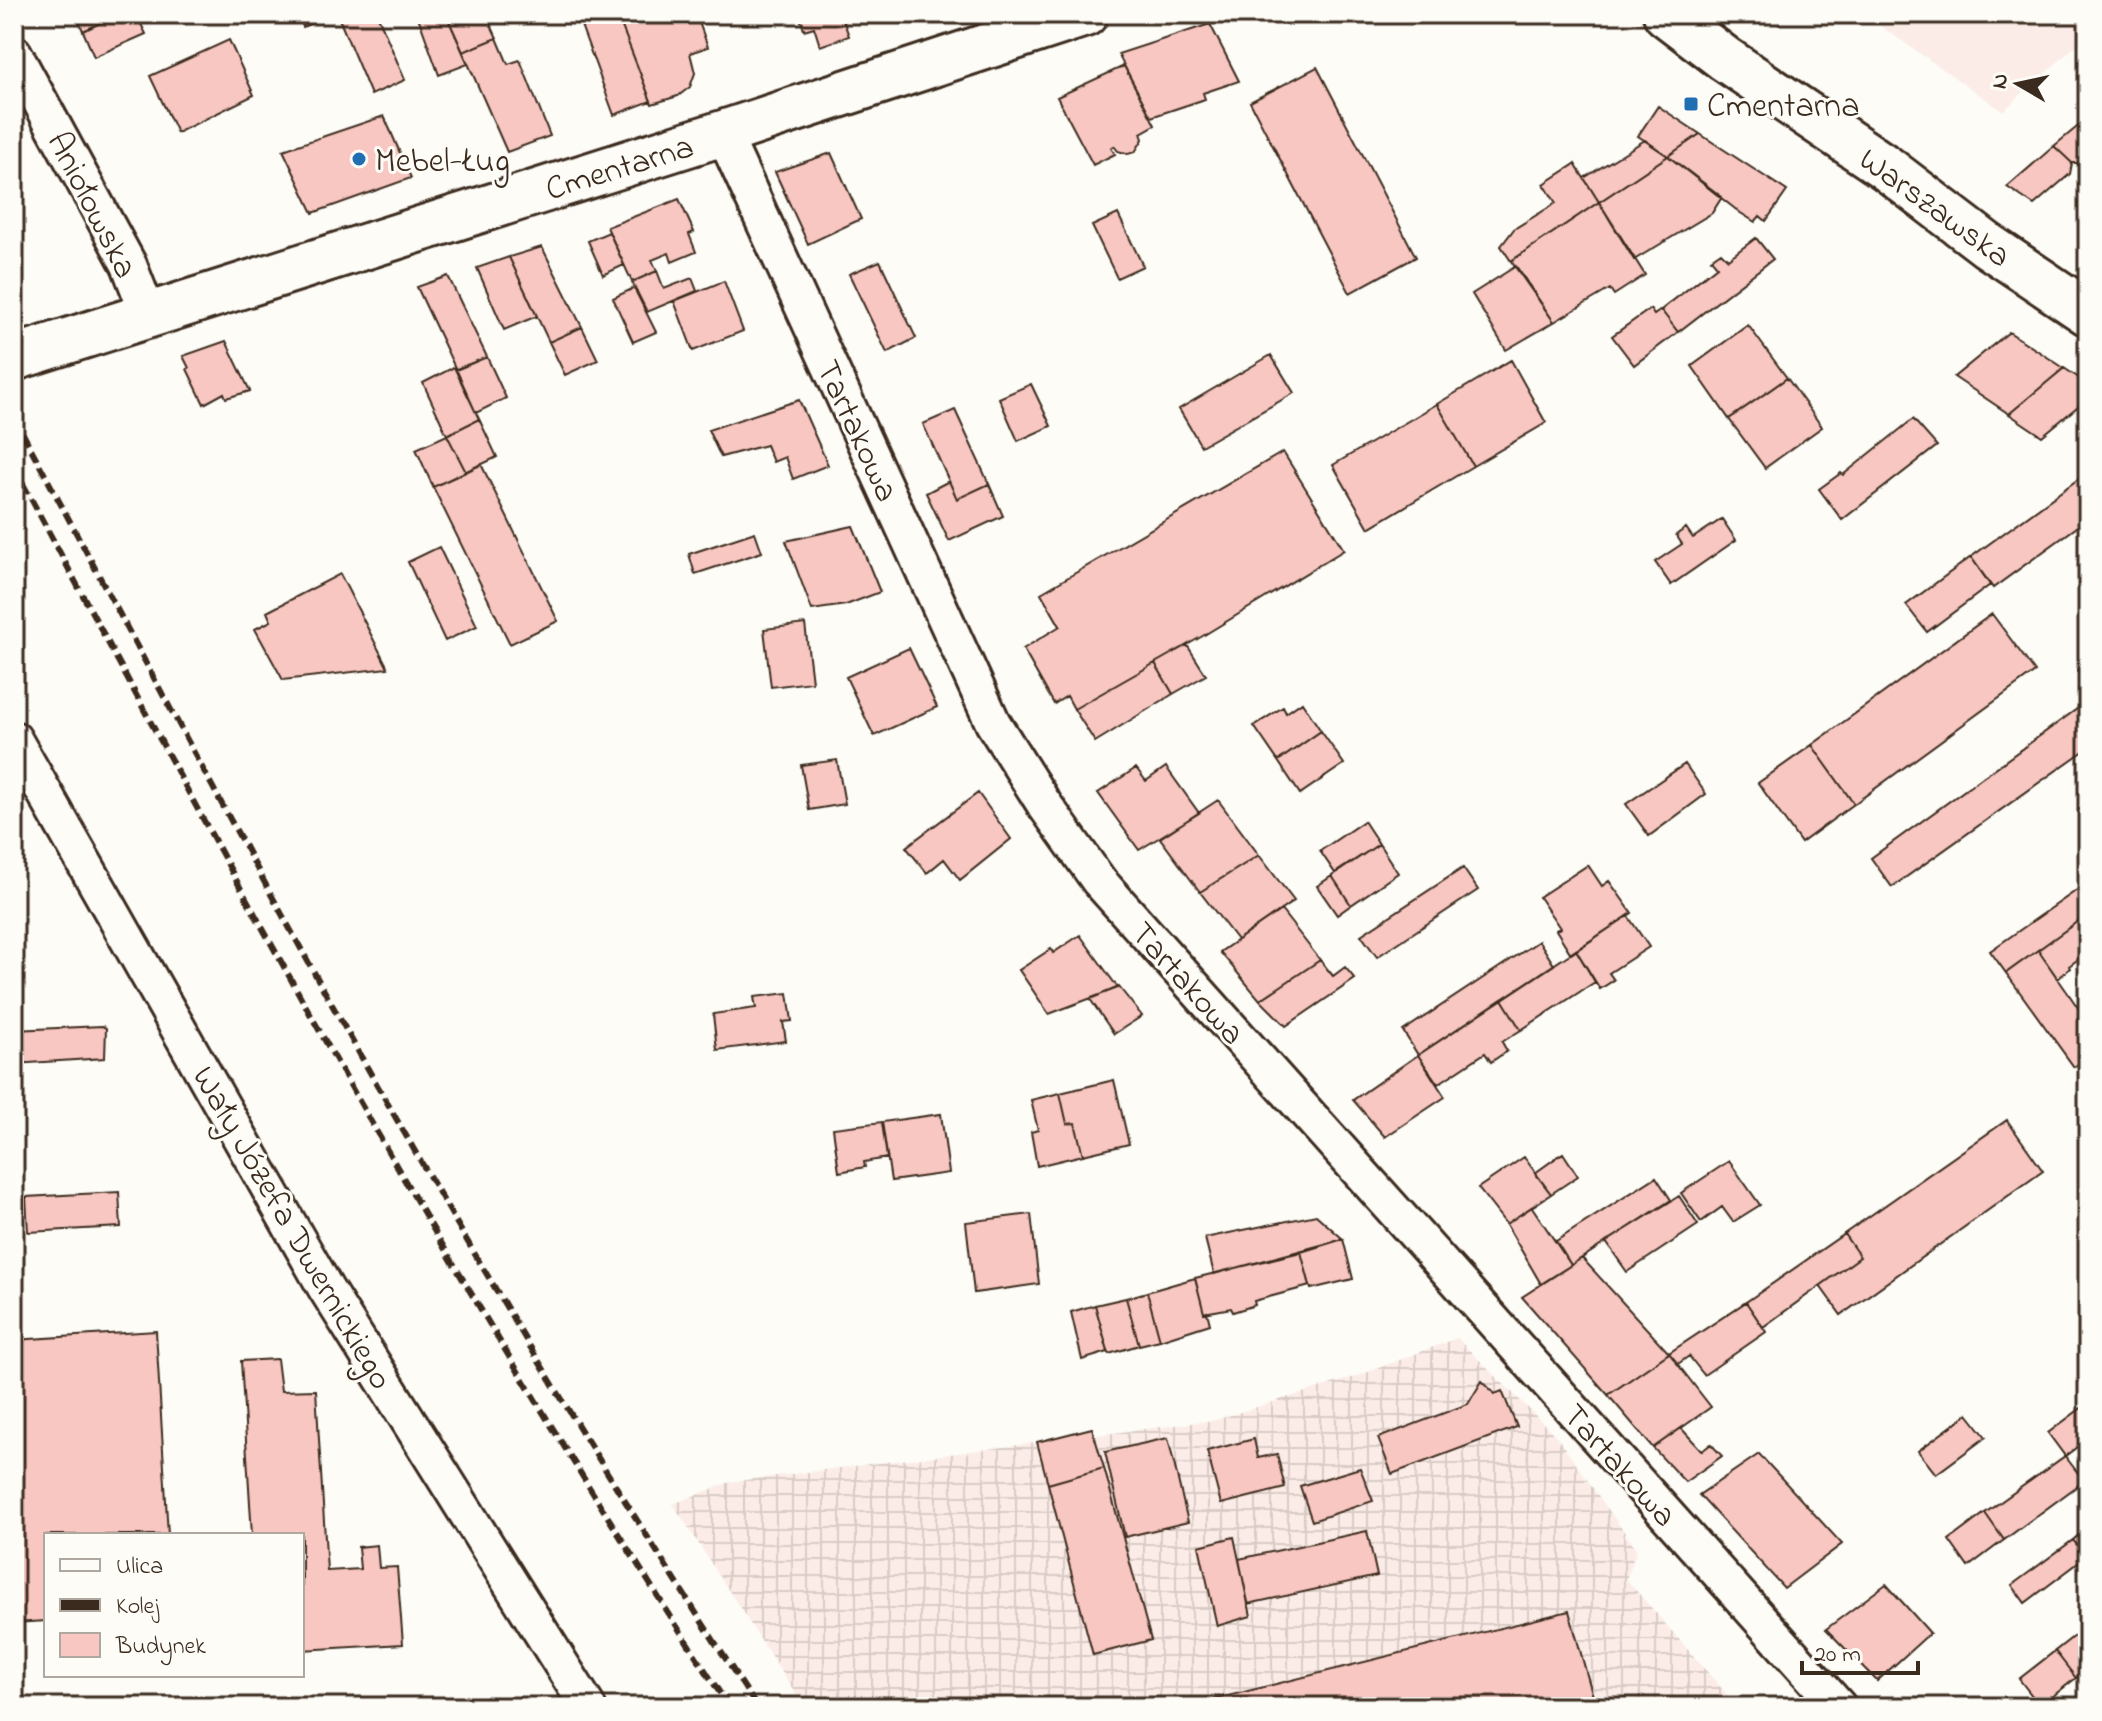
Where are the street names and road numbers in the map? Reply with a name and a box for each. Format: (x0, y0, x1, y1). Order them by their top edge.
street label: Aniołowska (32, 124, 149, 288)
street label: Cmentarna (540, 124, 700, 216)
street label: Warszawska (1847, 137, 2020, 282)
street label: Tartakowa (801, 353, 910, 511)
street label: Tartakowa (1117, 912, 1255, 1058)
street label: Wały Józefa Dwernickiego (177, 1058, 404, 1400)
street label: Tartakowa (1549, 1394, 1687, 1540)

